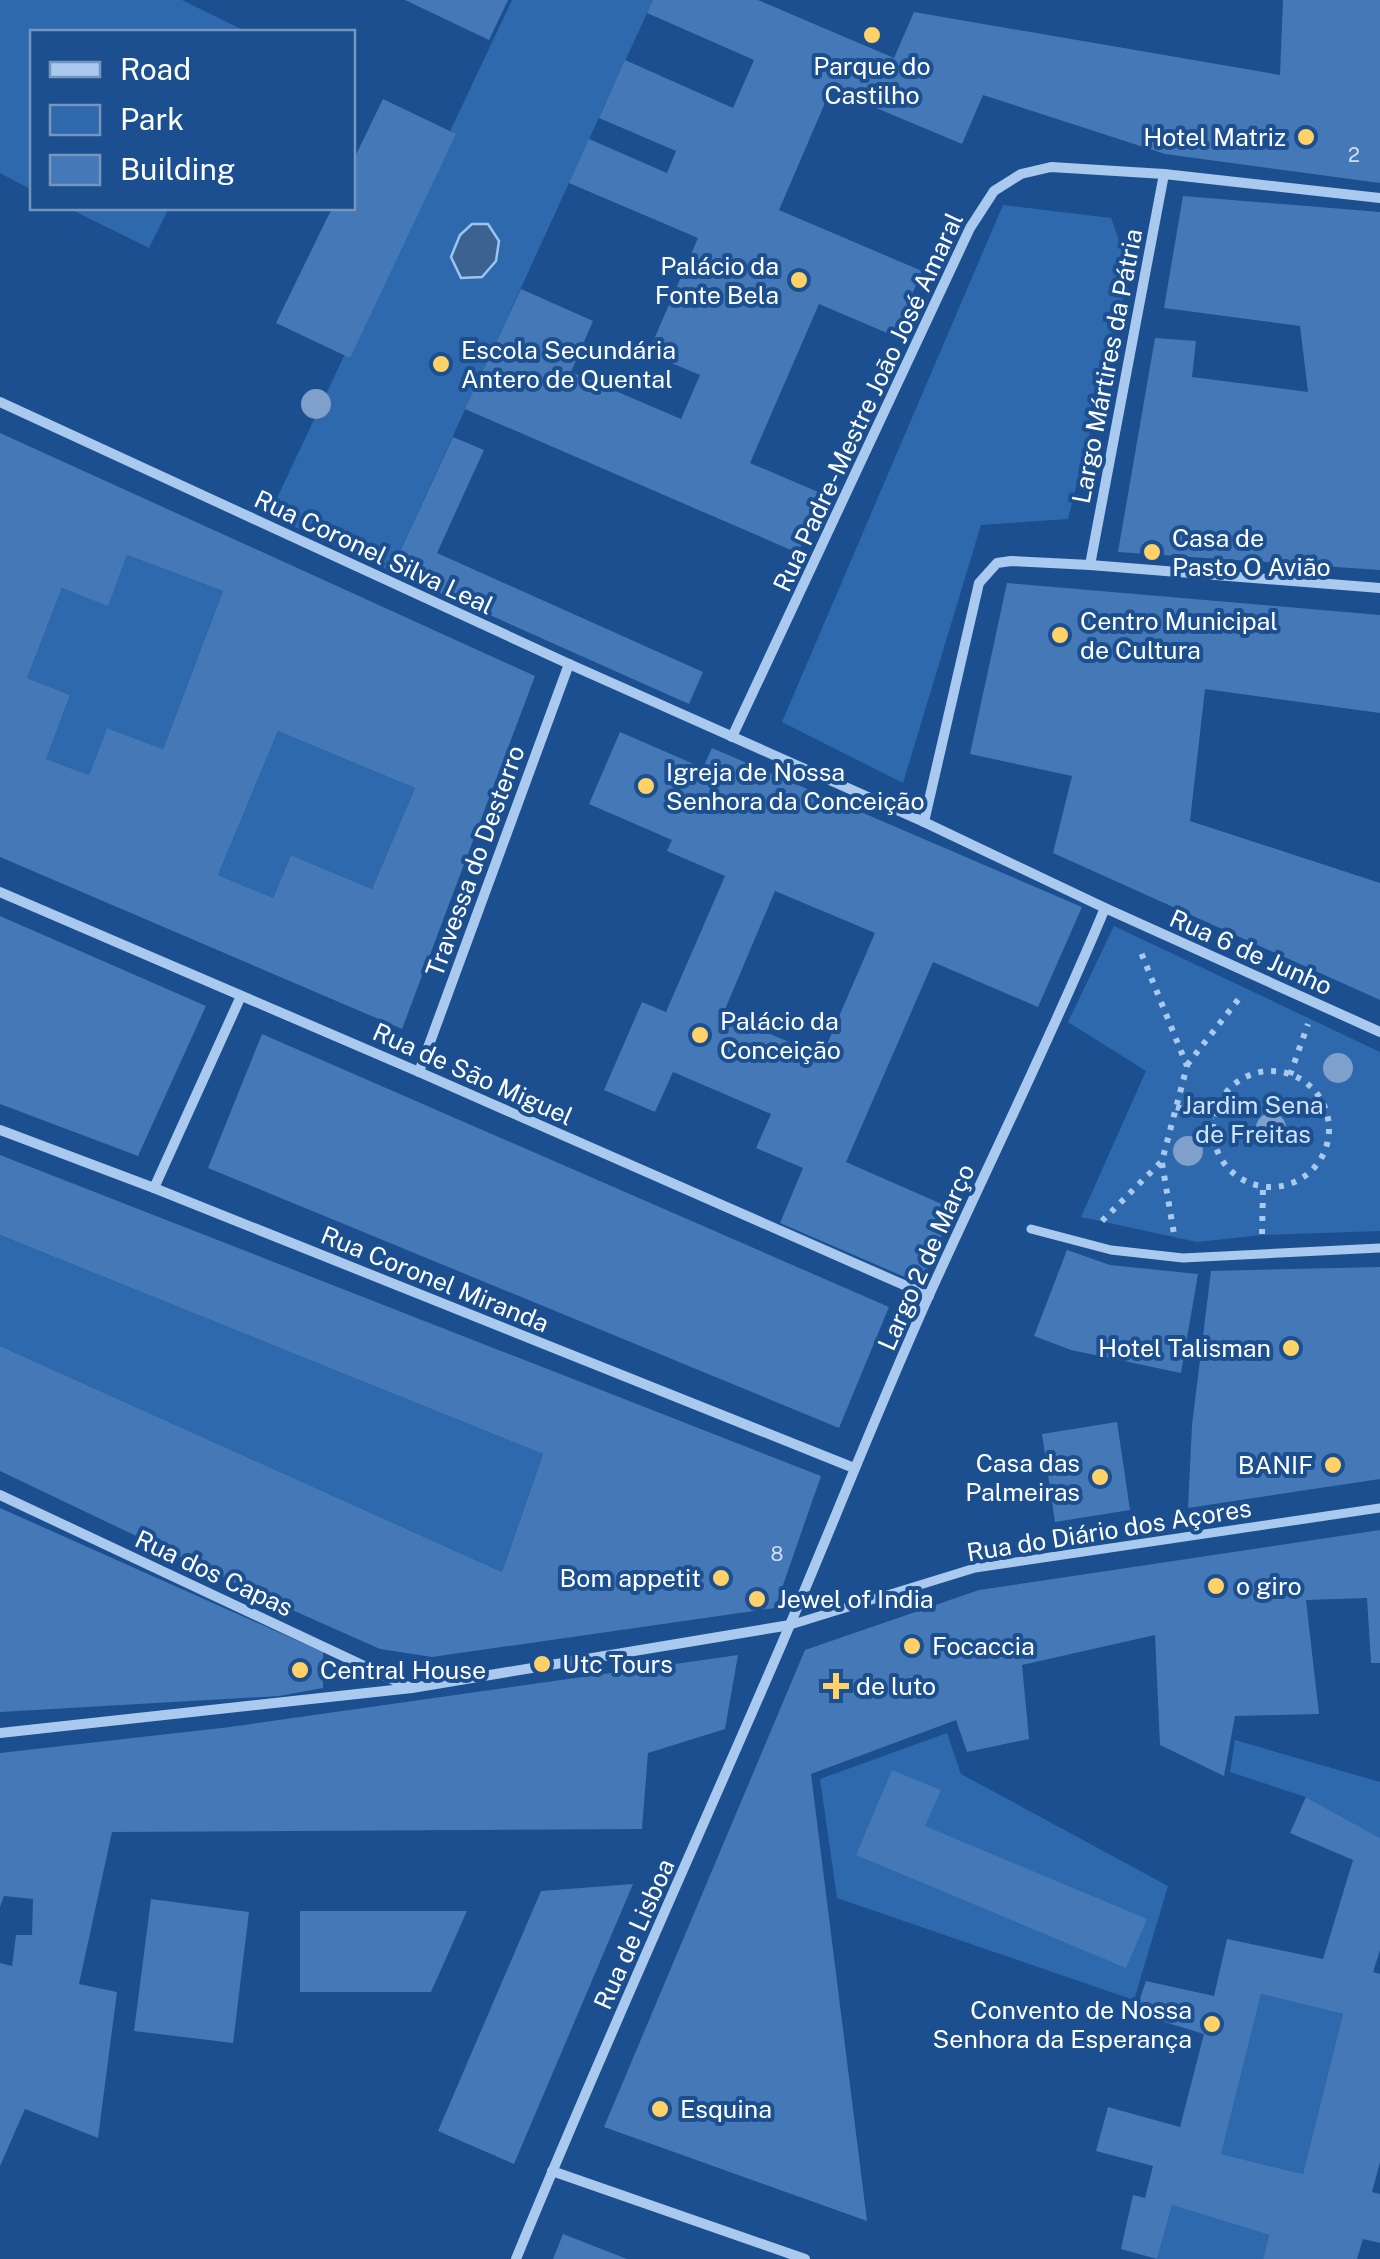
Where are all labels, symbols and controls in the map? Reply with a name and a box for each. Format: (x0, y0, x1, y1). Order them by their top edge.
marker: Parque do Castilho (861, 24, 883, 46)
legend (30, 30, 355, 210)
text: Road (120, 51, 191, 87)
place label: Parque do Castilho (813, 51, 931, 110)
text: Park (120, 101, 184, 137)
place label: Hotel Matriz (1143, 122, 1286, 152)
marker: Hotel Matriz (1295, 126, 1317, 148)
house number: 2 (1348, 143, 1360, 167)
text: Building (120, 151, 235, 187)
street label: Rua Padre-Mestre João José Amaral (767, 208, 969, 596)
street label: Largo Mártires da Pátria (1066, 226, 1148, 506)
place label: Palácio da Fonte Bela (655, 251, 779, 310)
marker: Palácio da Fonte Bela (788, 269, 810, 291)
place label: Escola Secundária Antero de Quental (461, 335, 676, 394)
marker: Escola Secundária Antero de Quental (430, 353, 452, 375)
street label: Rua Coronel Silva Leal (250, 483, 498, 621)
place label: Casa de Pasto O Avião (1172, 523, 1331, 582)
marker: Casa de Pasto O Avião (1141, 541, 1163, 563)
place label: Centro Municipal de Cultura (1080, 606, 1278, 665)
marker: Centro Municipal de Cultura (1049, 624, 1071, 646)
street label: Travessa do Desterro (419, 741, 531, 981)
place label: Igreja de Nossa Senhora da Conceição (666, 757, 925, 816)
marker: Igreja de Nossa Senhora da Conceição (635, 775, 657, 797)
street label: Rua 6 de Junho (1165, 903, 1337, 1001)
place label: Palácio da Conceição (720, 1006, 841, 1065)
street label: Rua de São Miguel (368, 1016, 578, 1132)
marker: Palácio da Conceição (689, 1024, 711, 1046)
park label: Jardim Sena de Freitas (1182, 1090, 1324, 1149)
street label: Largo 2 de Março (871, 1159, 981, 1355)
street label: Rua Coronel Miranda (317, 1220, 553, 1338)
place label: Hotel Talisman (1098, 1333, 1271, 1363)
marker: Hotel Talisman (1280, 1337, 1302, 1359)
place label: Casa das Palmeiras (965, 1448, 1080, 1507)
place label: BANIF (1238, 1450, 1313, 1480)
marker: BANIF (1322, 1454, 1344, 1476)
marker: Casa das Palmeiras (1089, 1466, 1111, 1488)
street label: Rua do Diário dos Açores (965, 1493, 1253, 1567)
street label: Rua dos Capas (130, 1523, 298, 1623)
house number: 8 (771, 1542, 783, 1566)
place label: Bom appetit (559, 1563, 701, 1593)
marker: Bom appetit (710, 1567, 732, 1589)
place label: o giro (1236, 1571, 1302, 1601)
marker: o giro (1205, 1575, 1227, 1597)
place label: Jewel of India (777, 1584, 934, 1614)
marker: Jewel of India (746, 1588, 768, 1610)
place label: Focaccia (932, 1631, 1035, 1661)
marker: Focaccia (901, 1635, 923, 1657)
place label: Utc Tours (562, 1649, 673, 1679)
marker: Utc Tours (531, 1653, 553, 1675)
place label: Central House (320, 1655, 486, 1685)
marker: Central House (289, 1659, 311, 1681)
place label: de luto (856, 1671, 936, 1701)
marker: de luto (825, 1675, 847, 1697)
street label: Rua de Lisboa (587, 1854, 681, 2014)
place label: Convento de Nossa Senhora da Esperança (933, 1995, 1192, 2054)
marker: Convento de Nossa Senhora da Esperança (1201, 2013, 1223, 2035)
place label: Esquina (680, 2094, 772, 2124)
marker: Esquina (649, 2098, 671, 2120)

